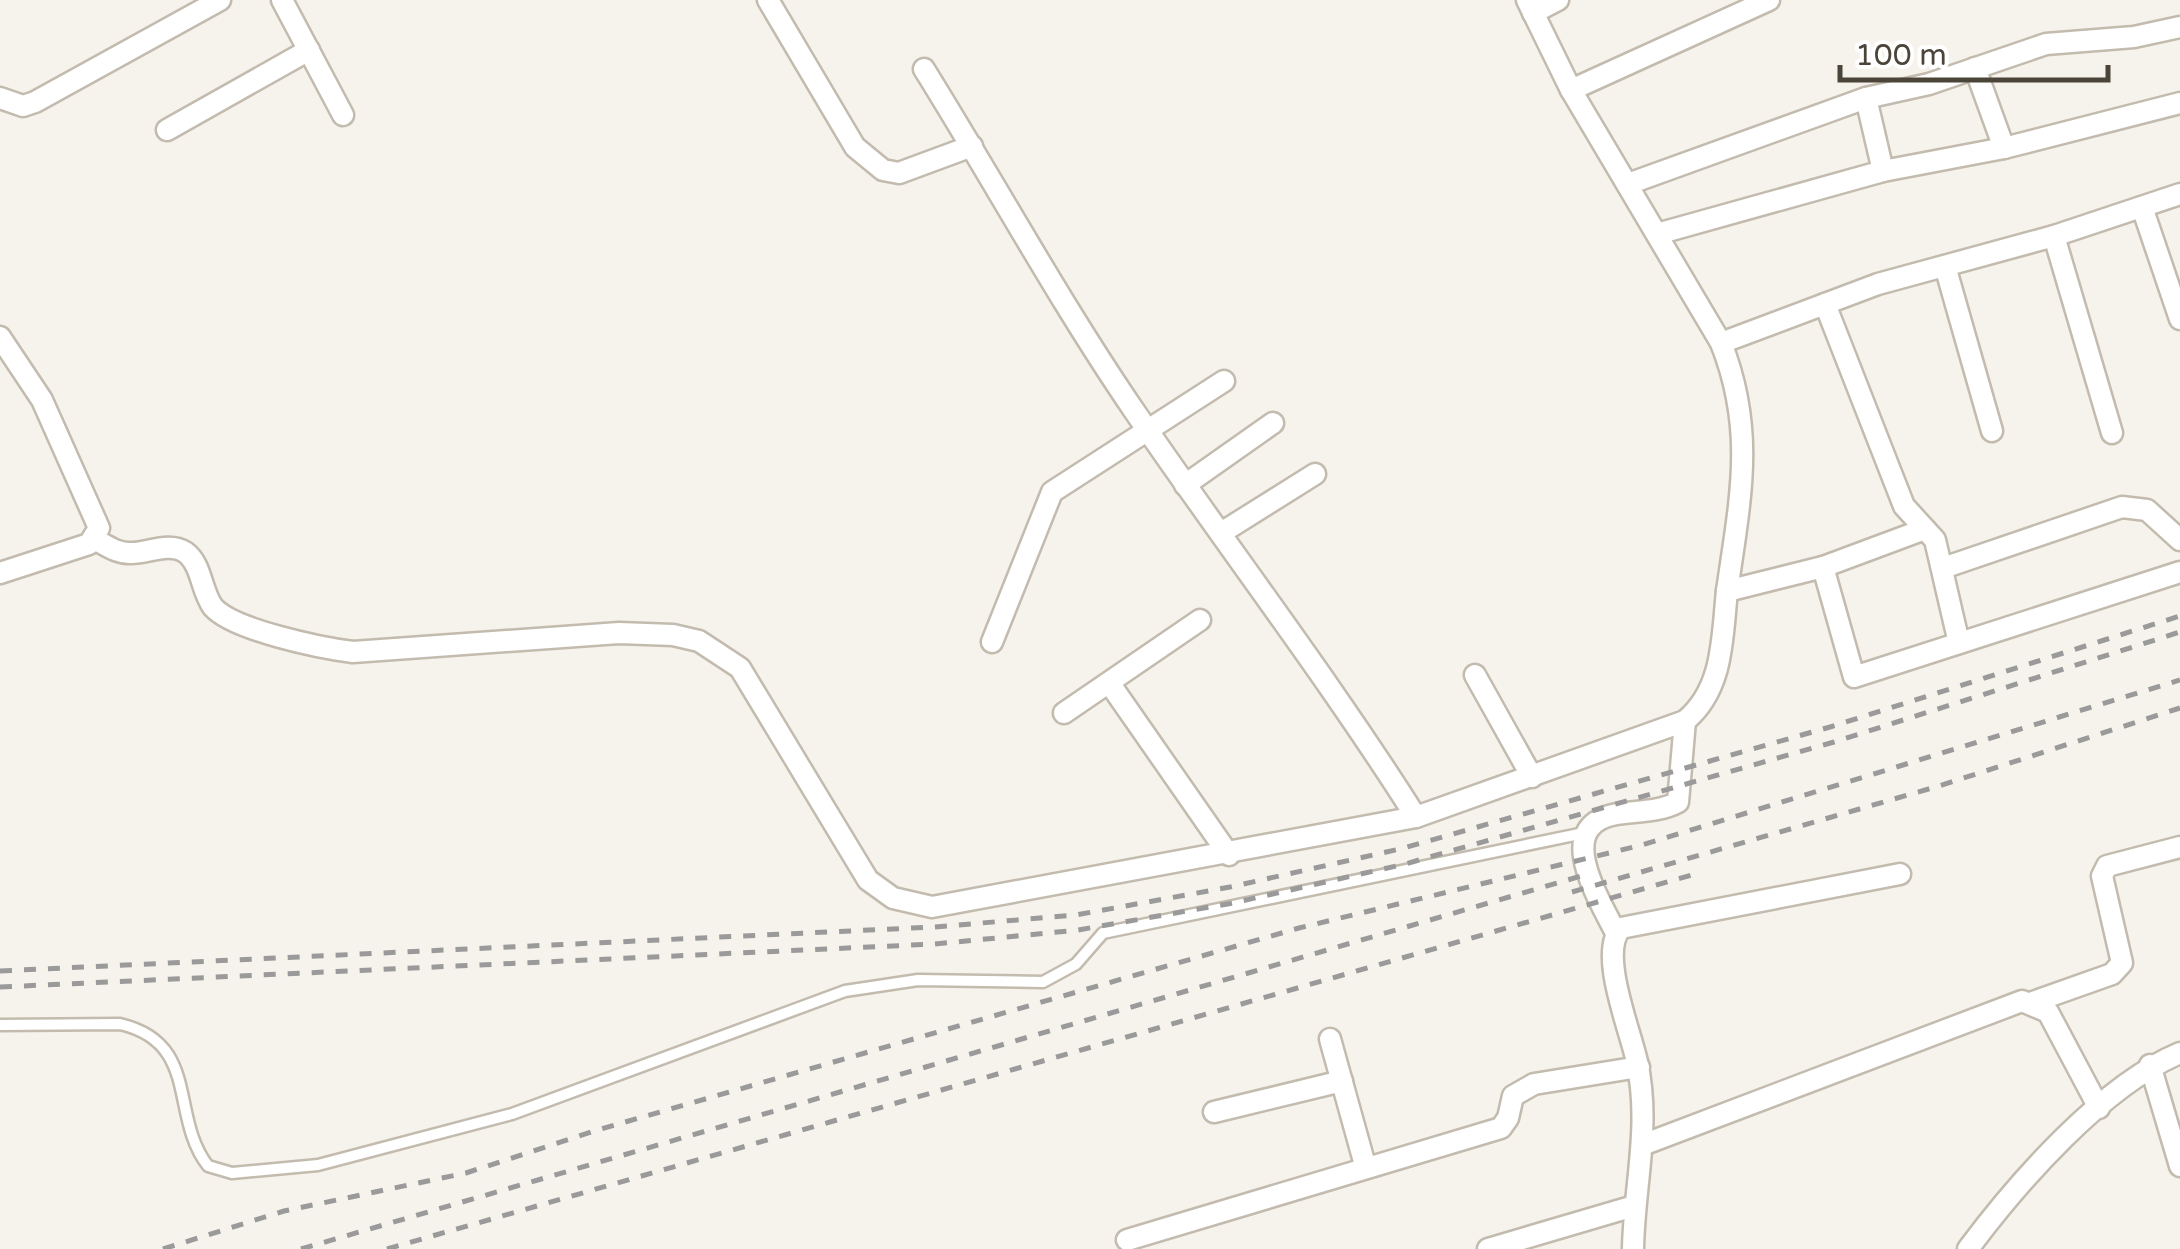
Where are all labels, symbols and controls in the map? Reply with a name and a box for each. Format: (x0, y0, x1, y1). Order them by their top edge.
scale bar (1840, 20, 2108, 82)
text: 100 m (1855, 37, 1947, 74)

